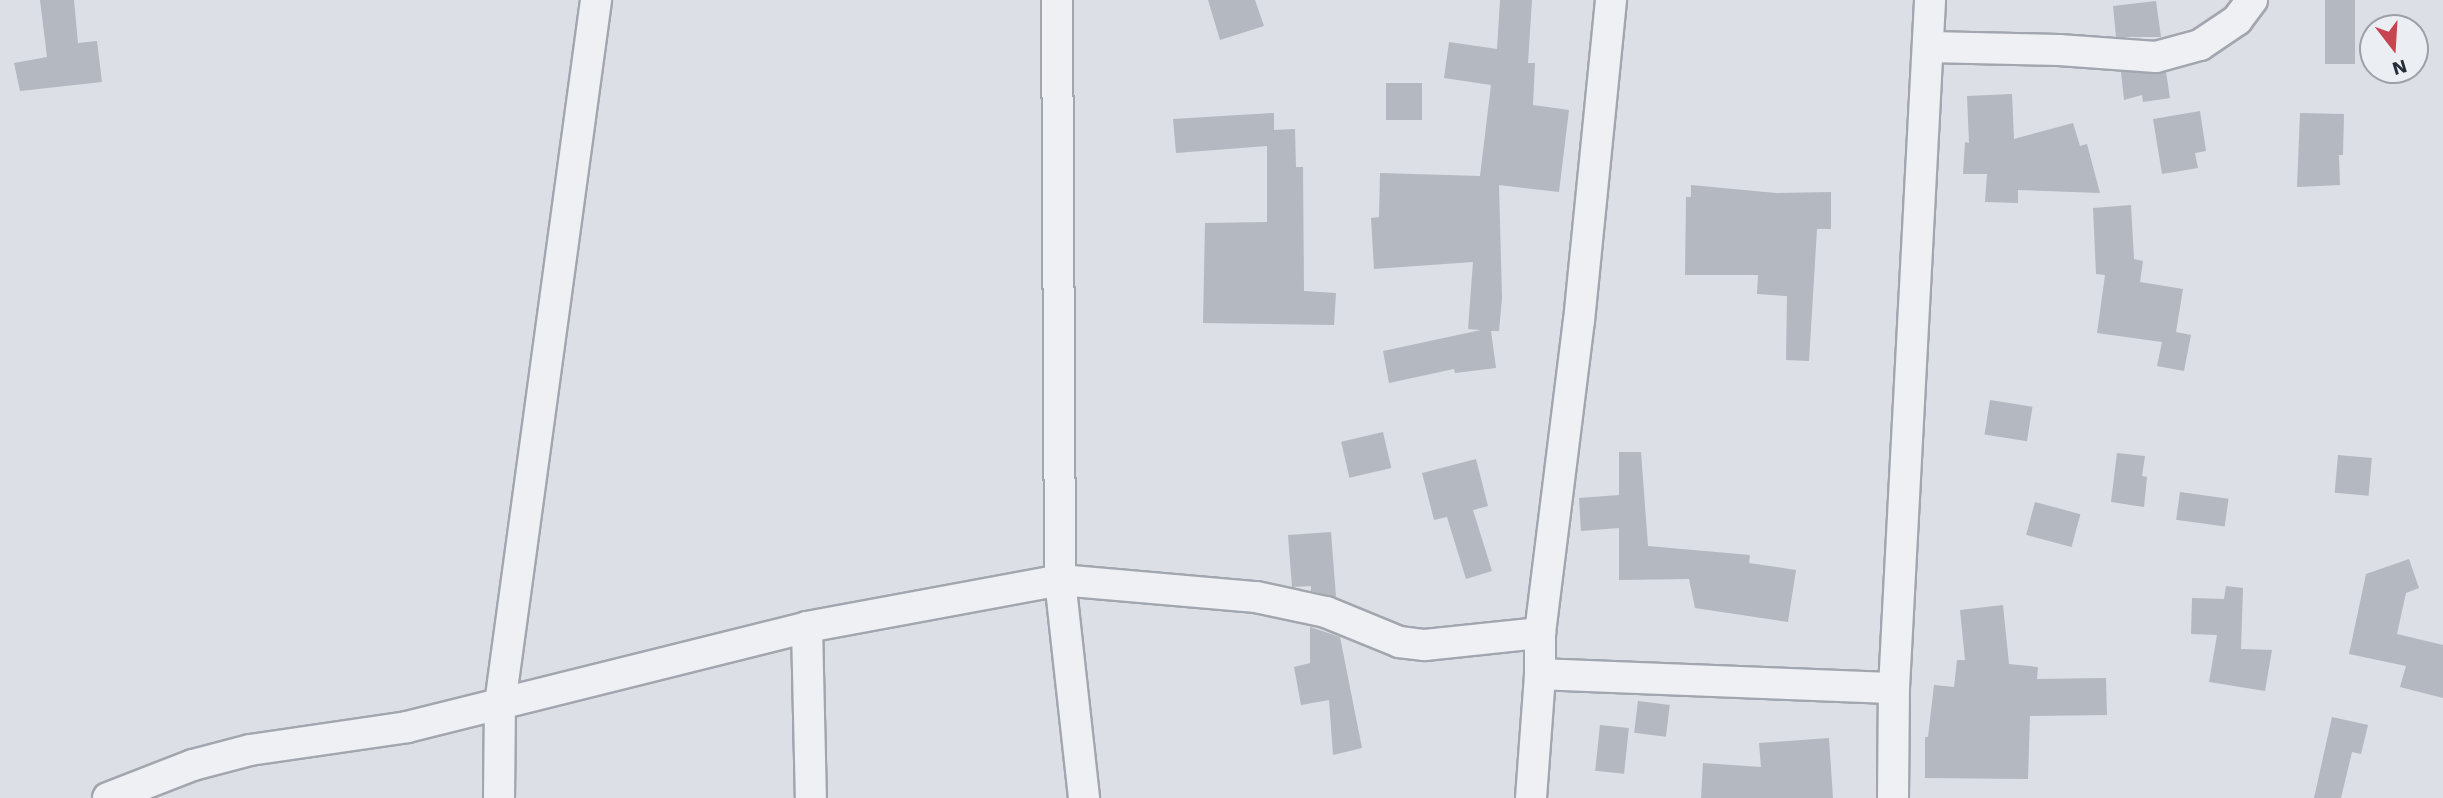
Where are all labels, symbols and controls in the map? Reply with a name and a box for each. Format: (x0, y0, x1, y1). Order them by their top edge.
north arrow (2359, 14, 2429, 84)
text: N (2390, 55, 2410, 81)

